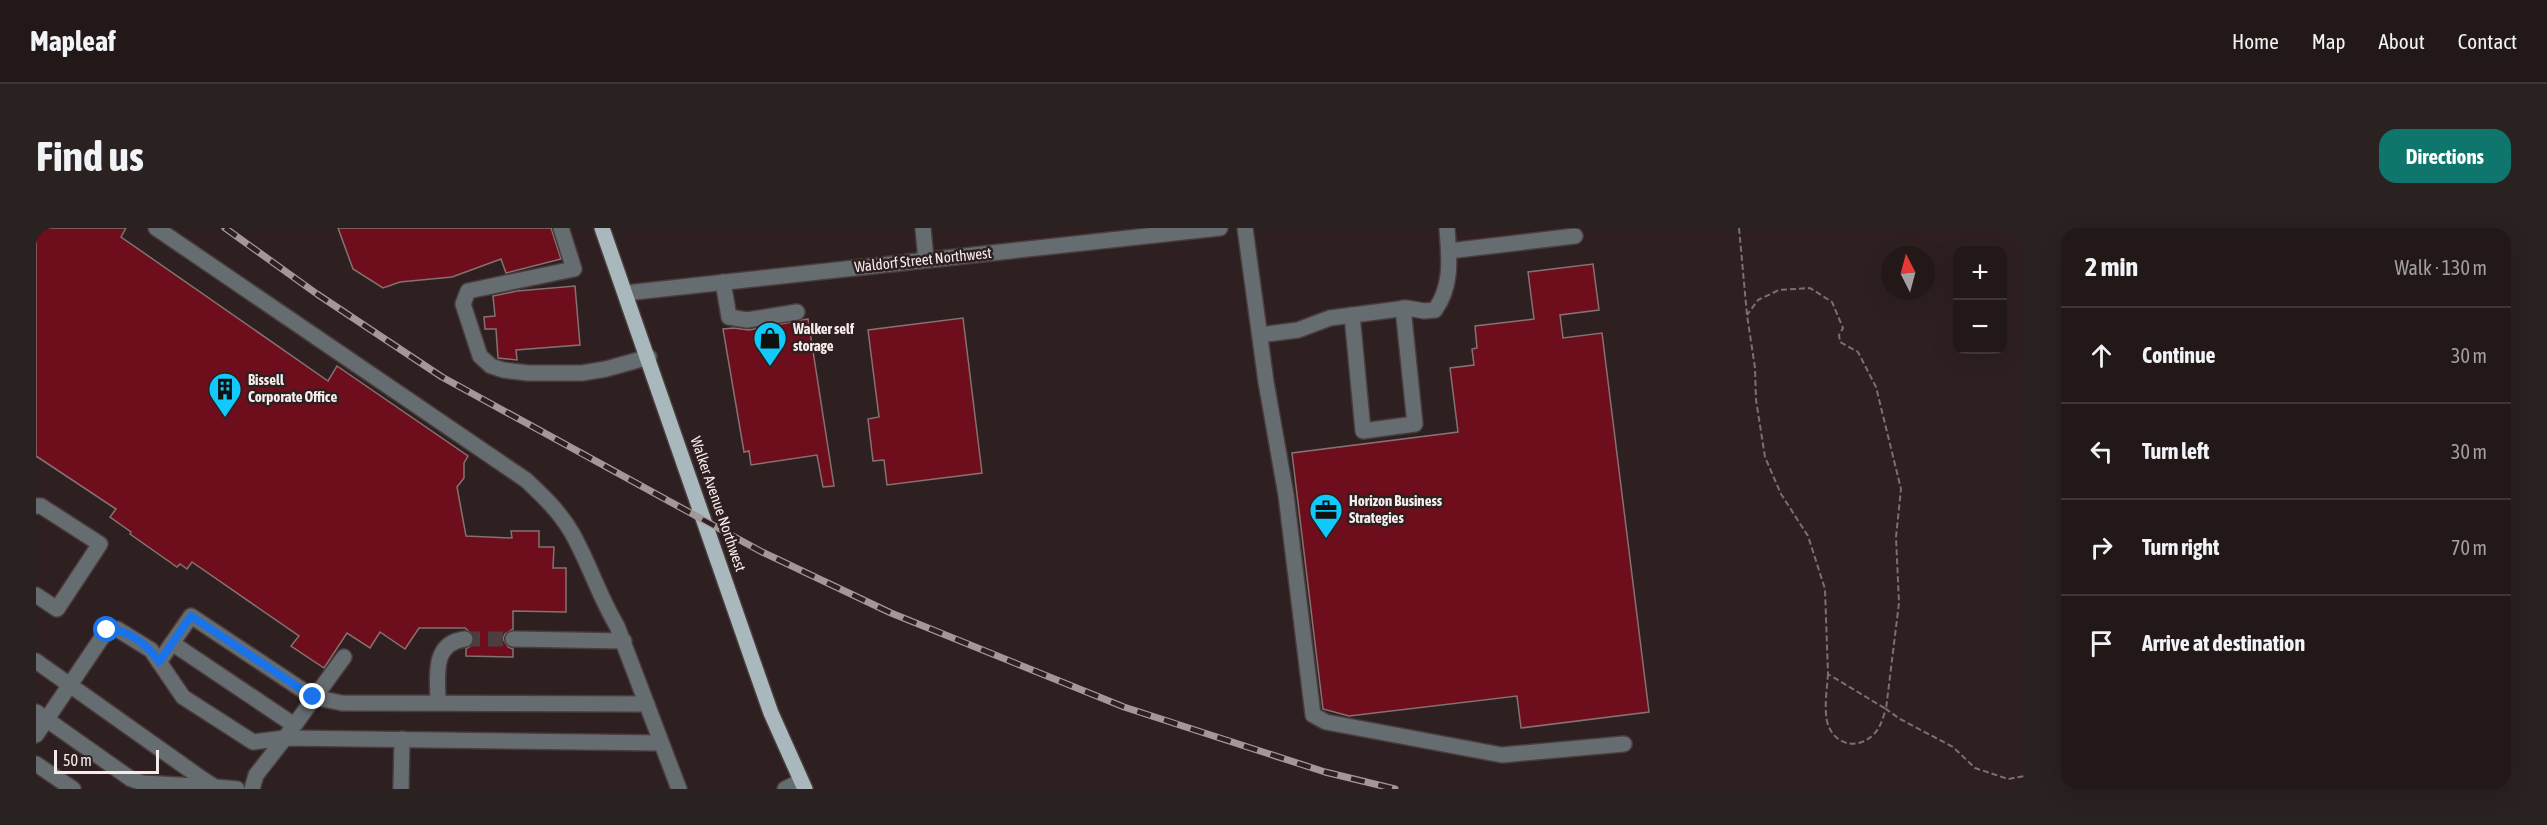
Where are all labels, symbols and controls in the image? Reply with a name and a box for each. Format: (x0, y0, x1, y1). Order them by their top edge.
text: Mapleaf (30, 25, 116, 57)
text: Home (2232, 29, 2279, 53)
text: Map (2312, 29, 2346, 53)
text: About (2379, 29, 2425, 53)
text: Contact (2458, 29, 2517, 53)
button: Directions (2379, 129, 2511, 183)
text: Find us (36, 132, 144, 180)
street label: Waldorf Street Northwest (854, 244, 992, 275)
north arrow (1881, 246, 1935, 300)
map controls (1953, 246, 2007, 354)
button: + (1953, 246, 2007, 300)
text: 2 min (2085, 252, 2138, 282)
text: Walk · 130 m (2395, 256, 2487, 279)
button: − (1953, 300, 2007, 354)
shop icon: Walker self storage (752, 320, 788, 367)
place label: Walker self storage (792, 320, 855, 354)
icon: ahead (2085, 339, 2118, 372)
text: Continue (2142, 342, 2216, 368)
text: 30 m (2451, 344, 2487, 367)
building icon: Bissell Corporate Office (207, 371, 243, 418)
place label: Bissell Corporate Office (248, 371, 337, 405)
street label: Walker Avenue Northwest (687, 434, 750, 574)
icon: left (2085, 435, 2118, 468)
text: Turn left (2142, 438, 2209, 464)
text: 30 m (2451, 440, 2487, 463)
office icon: Horizon Business Strategies (1308, 492, 1344, 539)
place label: Horizon Business Strategies (1349, 492, 1443, 526)
icon: right (2085, 531, 2118, 564)
text: Turn right (2142, 534, 2219, 560)
text: 70 m (2451, 536, 2487, 559)
route start (93, 616, 119, 642)
icon: arrive (2085, 627, 2118, 660)
text: Arrive at destination (2142, 630, 2305, 656)
route end (299, 683, 325, 709)
scale bar (54, 747, 159, 774)
text: 50 m (63, 751, 92, 769)

